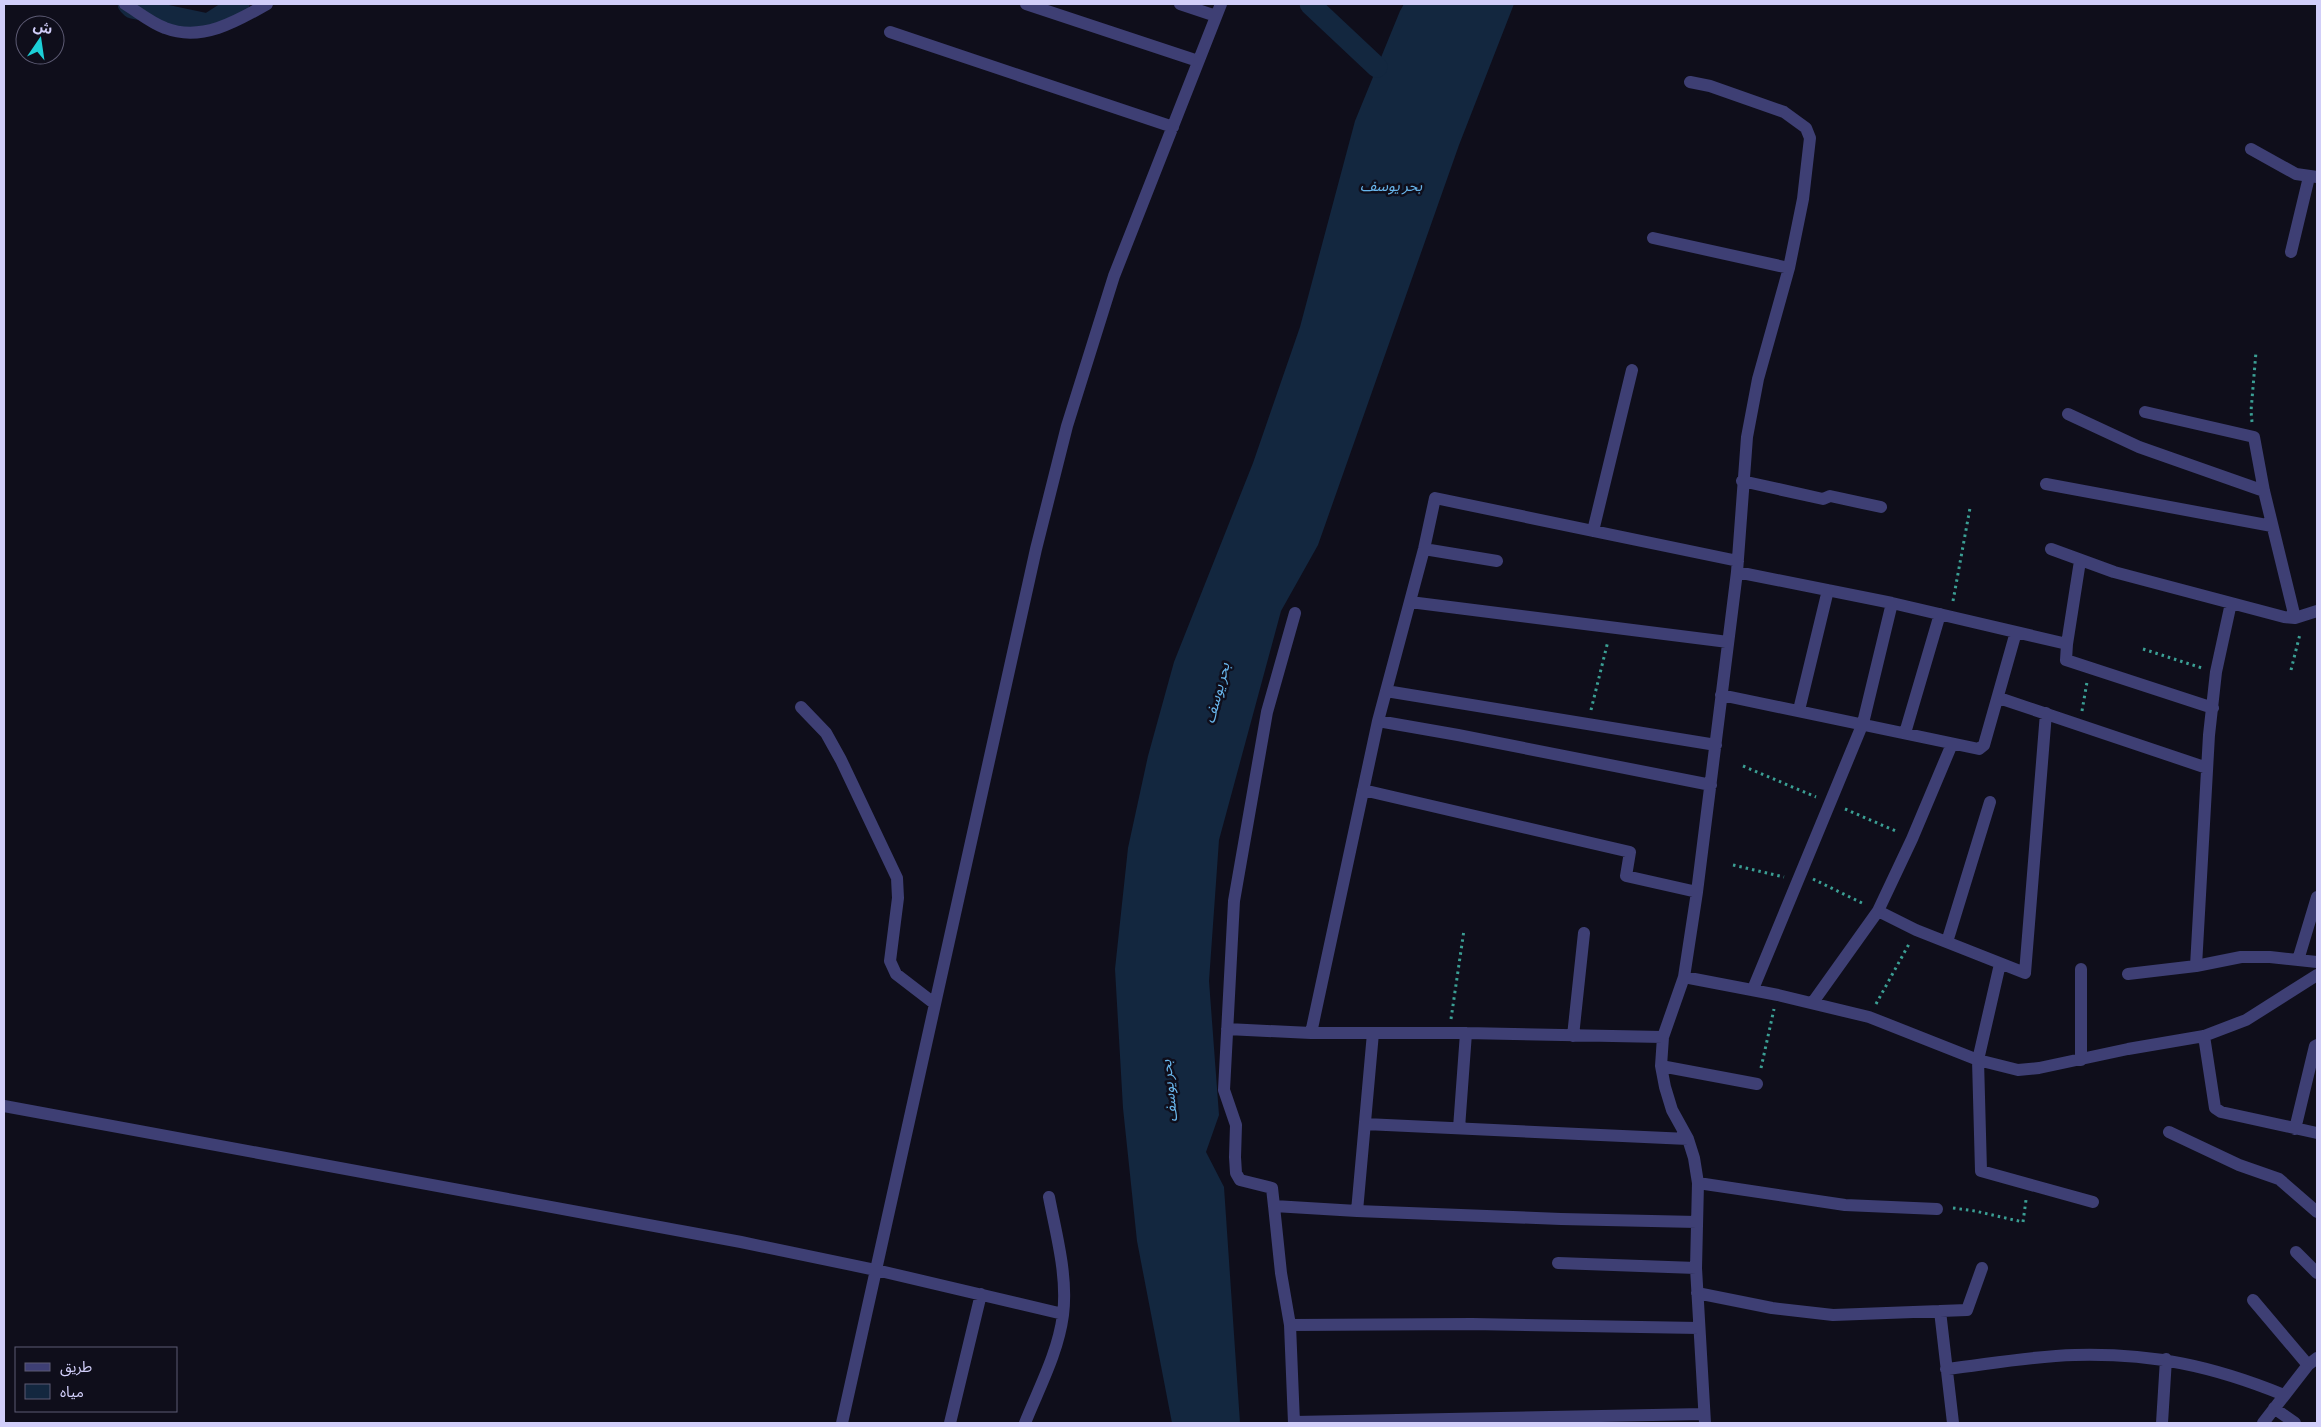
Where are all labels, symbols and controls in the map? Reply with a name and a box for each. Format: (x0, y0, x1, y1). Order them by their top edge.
north arrow (15, 15, 65, 65)
text: ش (32, 16, 54, 37)
water label: بحر يوسف (1360, 176, 1423, 195)
water label: بحر يوسف (1199, 659, 1234, 725)
water label: بحر يوسف (1156, 1058, 1181, 1123)
legend (15, 1347, 178, 1412)
text: طريق (60, 1357, 92, 1377)
text: مياه (60, 1382, 84, 1400)

